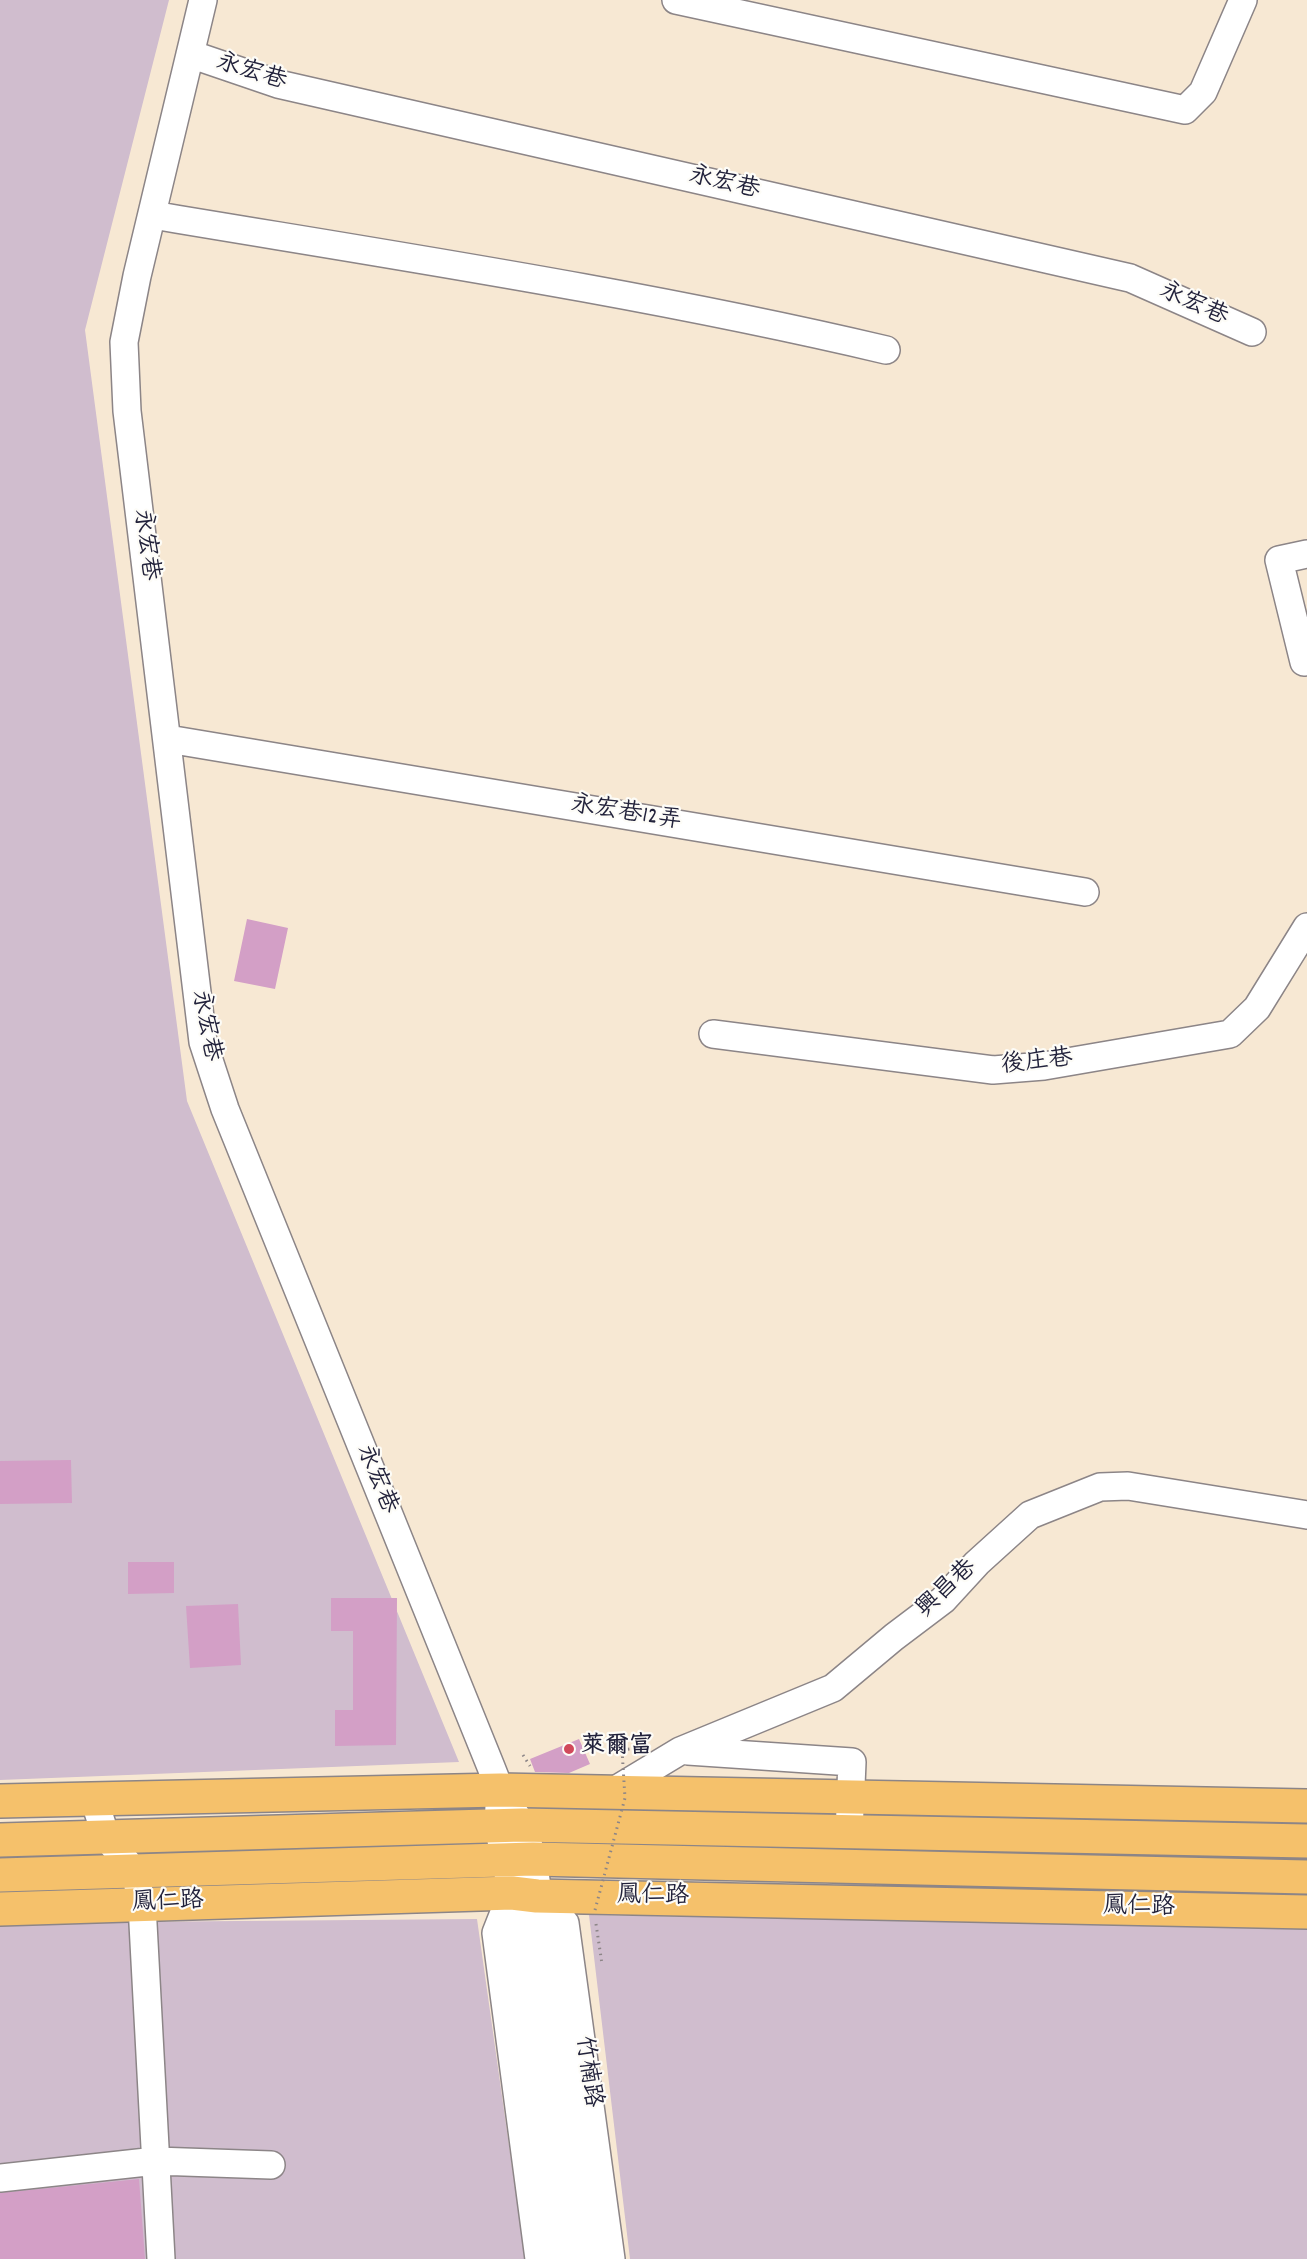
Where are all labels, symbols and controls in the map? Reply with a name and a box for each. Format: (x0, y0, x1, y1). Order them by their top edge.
street label: 永宏巷 (212, 50, 290, 98)
street label: 永宏巷 (686, 163, 762, 207)
street label: 永宏巷 (1154, 278, 1232, 334)
street label: 永宏巷 (125, 508, 163, 582)
street label: 永宏巷12弄 (569, 792, 683, 838)
street label: 永宏巷 (183, 988, 225, 1064)
street label: 後庄巷 (1000, 1046, 1074, 1082)
street label: 永宏巷 (348, 1441, 402, 1519)
street label: 興昌巷 (912, 1555, 984, 1625)
place label: 萊爾富 (581, 1735, 653, 1763)
marker: 萊爾富 (562, 1742, 576, 1756)
street label: 鳳仁路 (617, 1883, 689, 1913)
street label: 鳳仁路 (132, 1888, 204, 1920)
street label: 鳳仁路 (1103, 1894, 1175, 1924)
street label: 竹楠路 (567, 2034, 605, 2110)

